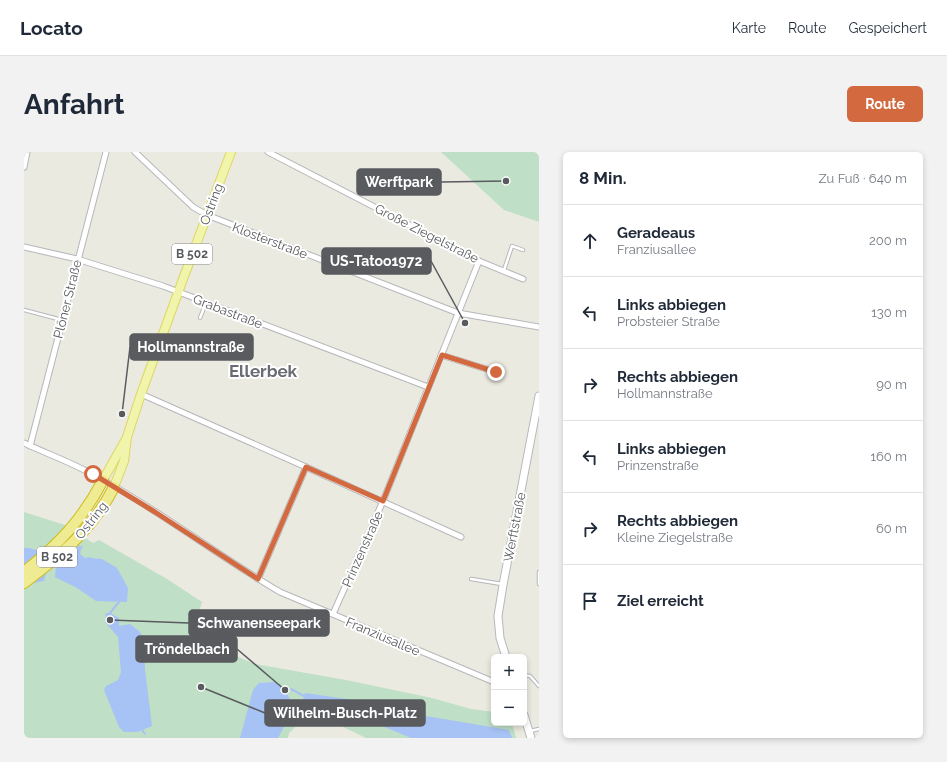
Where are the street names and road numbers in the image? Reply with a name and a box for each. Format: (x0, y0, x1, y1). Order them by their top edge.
street label: Ostring (197, 181, 226, 227)
street label: Große Ziegelstraße (372, 201, 481, 266)
street label: Klosterstraße (230, 219, 310, 262)
road number: B 502 (172, 244, 212, 264)
street label: Plöner Straße (50, 258, 85, 340)
street label: Grabastraße (191, 291, 265, 332)
street label: Werftstraße (500, 491, 529, 563)
street label: Ostring (72, 499, 111, 542)
street label: Prinzenstraße (339, 509, 386, 590)
road number: B 502 (37, 547, 77, 567)
street label: Franziusallee (344, 614, 422, 659)

